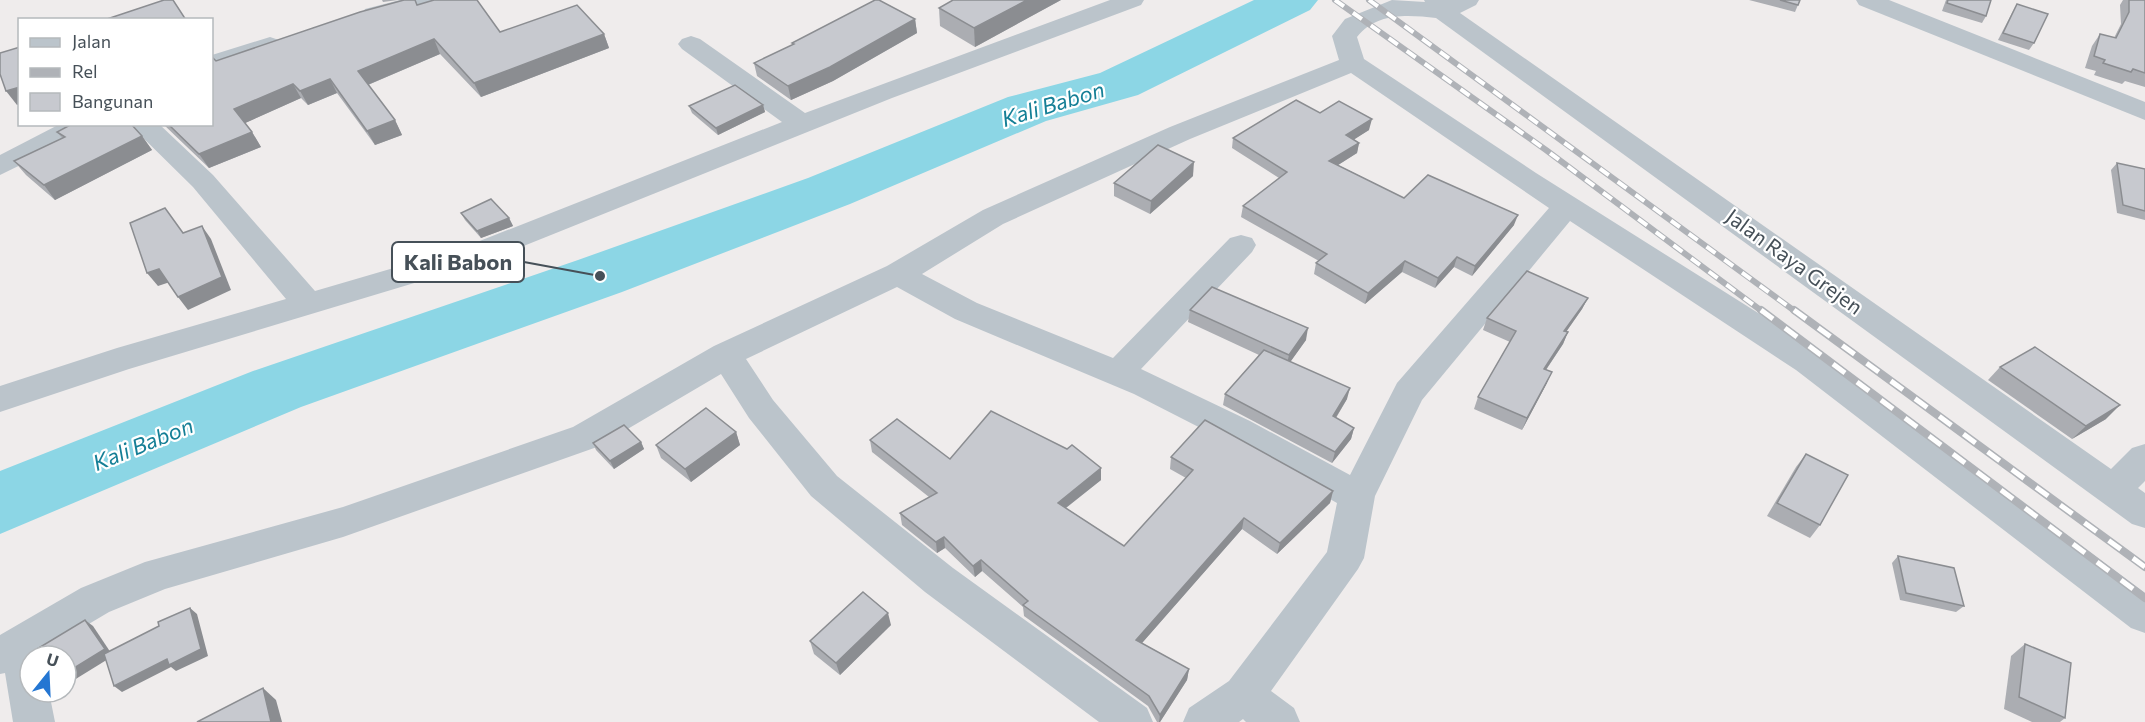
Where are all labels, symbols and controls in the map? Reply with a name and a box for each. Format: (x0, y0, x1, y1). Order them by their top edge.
legend (18, 18, 213, 126)
text: Jalan (72, 30, 111, 52)
text: Rel (72, 60, 98, 82)
water label: Kali Babon (998, 75, 1108, 132)
text: Bangunan (72, 90, 153, 112)
street label: Jalan Raya Grejen (1722, 203, 1868, 319)
callout: Kali Babon (392, 242, 524, 282)
text: Kali Babon (404, 248, 512, 275)
water label: Kali Babon (89, 411, 197, 476)
north arrow (18, 644, 78, 704)
text: U (44, 648, 61, 670)

